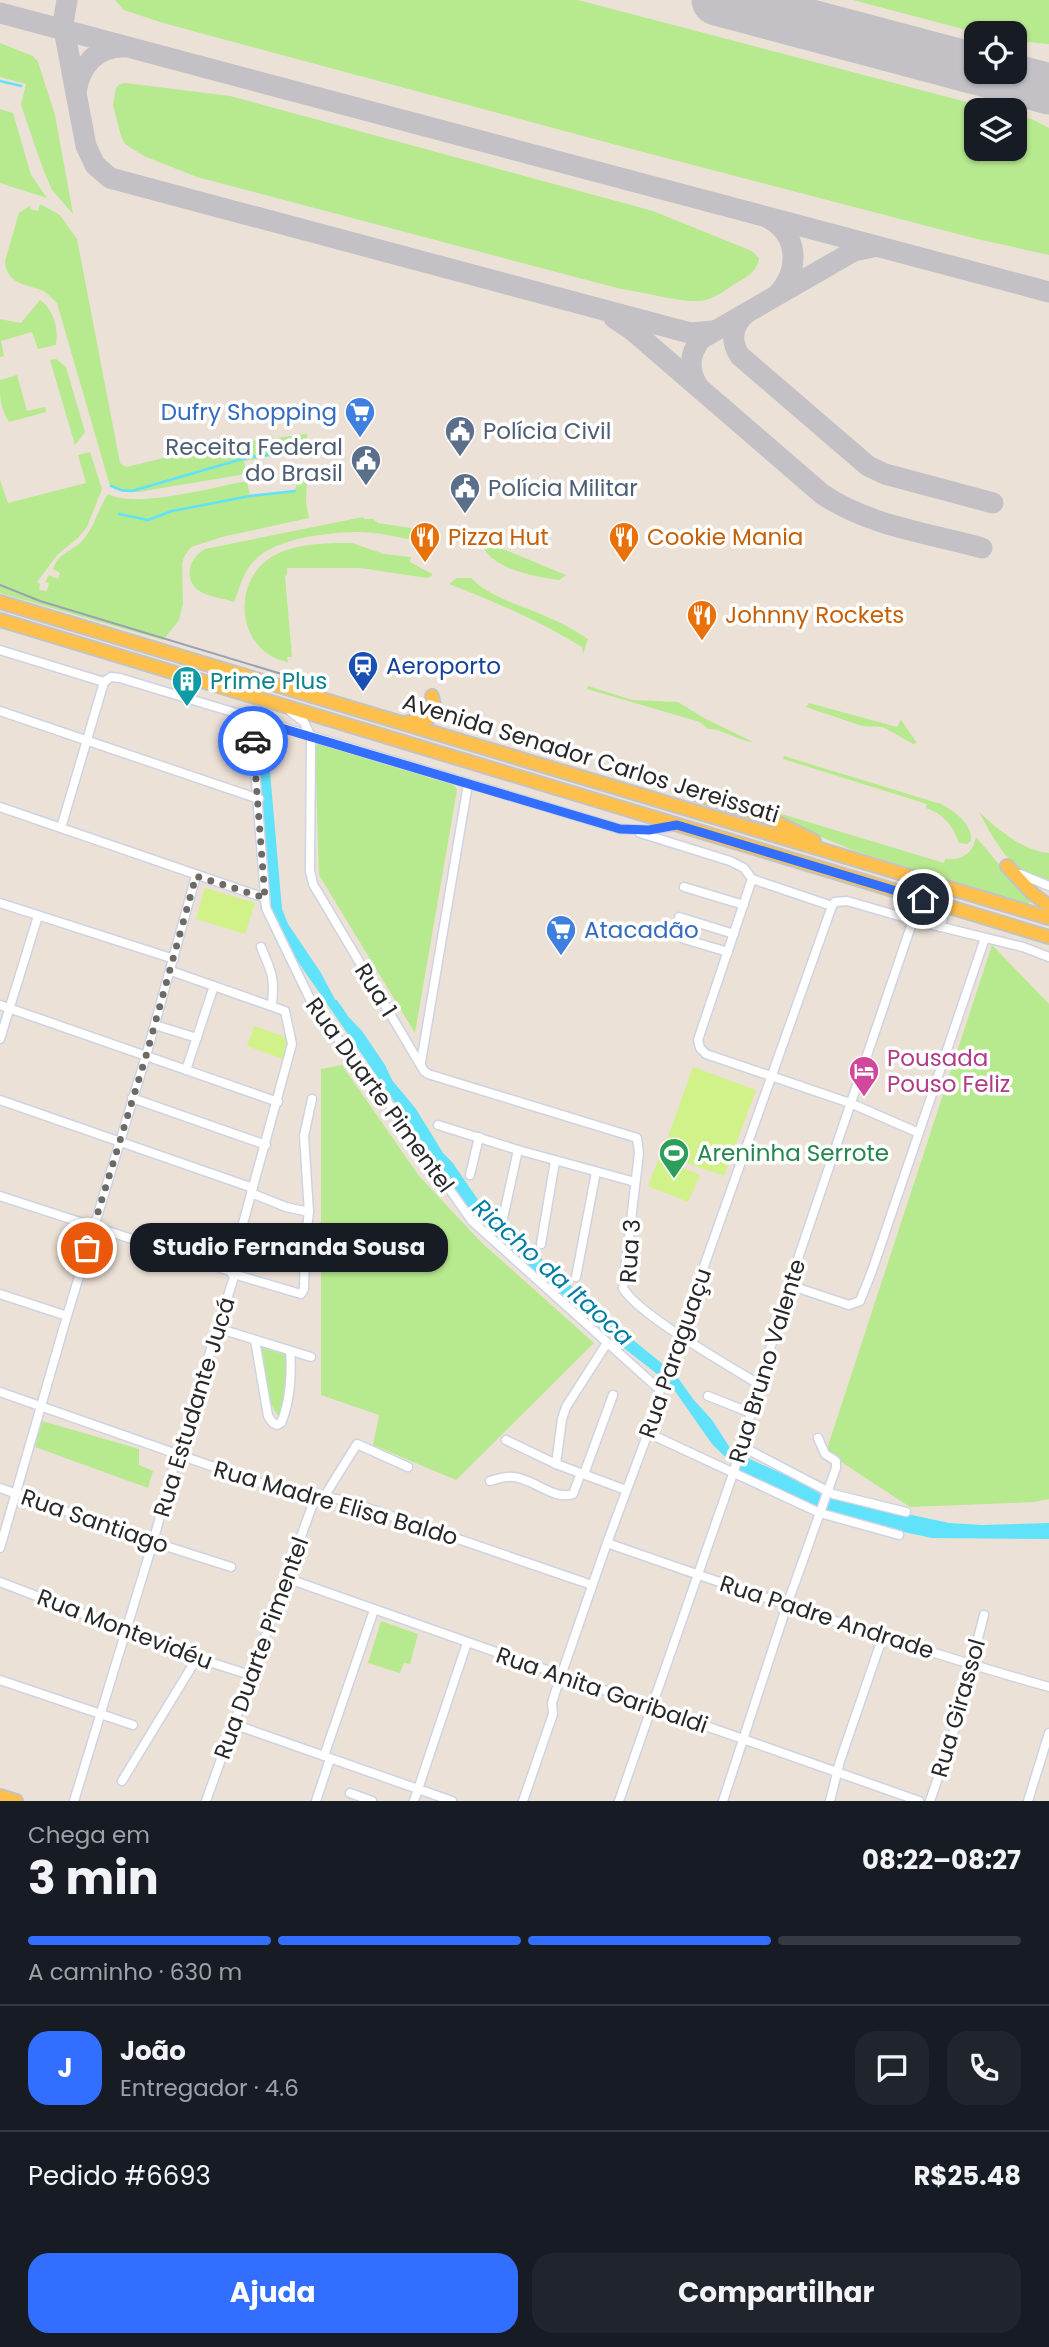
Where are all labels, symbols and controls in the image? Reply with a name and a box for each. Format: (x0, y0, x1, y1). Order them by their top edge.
map controls (964, 21, 1027, 161)
button: locate (964, 21, 1027, 84)
button: layers (964, 98, 1027, 161)
supermarket icon: Dufry Shopping (343, 395, 377, 439)
place label: Dufry Shopping (161, 396, 337, 428)
public building icon: Polícia Civil (443, 414, 477, 458)
place label: Polícia Civil (483, 415, 611, 447)
place label: Receita Federal do Brasil (165, 431, 343, 489)
public building icon: Receita Federal do Brasil (349, 443, 383, 487)
public building icon: Polícia Militar (448, 471, 482, 515)
place label: Polícia Militar (488, 472, 638, 504)
restaurant icon: Pizza Hut (408, 520, 442, 564)
restaurant icon: Cookie Mania (607, 520, 641, 564)
place label: Pizza Hut (448, 521, 549, 553)
place label: Cookie Mania (647, 521, 803, 553)
restaurant icon: Johnny Rockets (685, 598, 719, 642)
place label: Johnny Rockets (725, 599, 904, 631)
station icon: Aeroporto (346, 649, 380, 693)
place label: Aeroporto (386, 650, 501, 682)
building icon: Prime Plus (170, 664, 204, 708)
place label: Prime Plus (210, 665, 327, 697)
street label: Avenida Senador Carlos Jereissati (399, 685, 783, 831)
courier (218, 706, 288, 776)
icon: car (234, 722, 272, 760)
pin (893, 869, 953, 929)
icon: home (904, 880, 942, 918)
supermarket icon: Atacadão (544, 913, 578, 957)
place label: Atacadão (584, 914, 699, 946)
street label: Rua 1 (347, 957, 405, 1023)
street label: Rua Duarte Pimentel (298, 991, 462, 1199)
place label: Pousada Pouso Feliz (887, 1042, 1010, 1100)
hotel icon: Pousada Pouso Feliz (847, 1054, 881, 1098)
sports icon: Areninha Serrote (657, 1136, 691, 1180)
place label: Areninha Serrote (697, 1137, 889, 1169)
water label: Riacho da Itaoca (465, 1191, 641, 1353)
pin (57, 1218, 117, 1278)
street label: Rua 3 (612, 1218, 648, 1284)
callout: Studio Fernanda Sousa (129, 1224, 448, 1272)
icon: bag (68, 1229, 106, 1267)
text: Studio Fernanda Sousa (153, 1231, 426, 1263)
street label: Rua Bruno Valente (721, 1255, 813, 1467)
street label: Rua Paraguaçu (631, 1264, 719, 1442)
street label: Rua Estudante Jucá (145, 1293, 243, 1521)
street label: Rua Madre Elisa Baldo (210, 1453, 462, 1553)
street label: Rua Santiago (17, 1481, 173, 1561)
street label: Rua Duarte Pimentel (206, 1532, 316, 1764)
street label: Rua Padre Andrade (716, 1567, 938, 1667)
street label: Rua Montevidéu (33, 1581, 217, 1677)
street label: Rua Girassol (923, 1635, 993, 1781)
street label: Rua Anita Garibaldi (492, 1639, 712, 1741)
text: Chega em (28, 1819, 150, 1851)
text: 08:22–08:27 (862, 1842, 1021, 1878)
text: 3 min (28, 1846, 159, 1910)
text: A caminho · 630 m (28, 1956, 242, 1988)
button: chat (855, 2031, 929, 2105)
button: phone (947, 2031, 1021, 2105)
text: João (120, 2033, 186, 2069)
text: J (57, 2050, 73, 2086)
text: Entregador · 4.6 (120, 2072, 299, 2104)
text: Pedido #6693 (28, 2158, 211, 2194)
text: R$25.48 (913, 2158, 1021, 2194)
button: Ajuda (28, 2253, 518, 2333)
button: Compartilhar (532, 2253, 1021, 2333)

